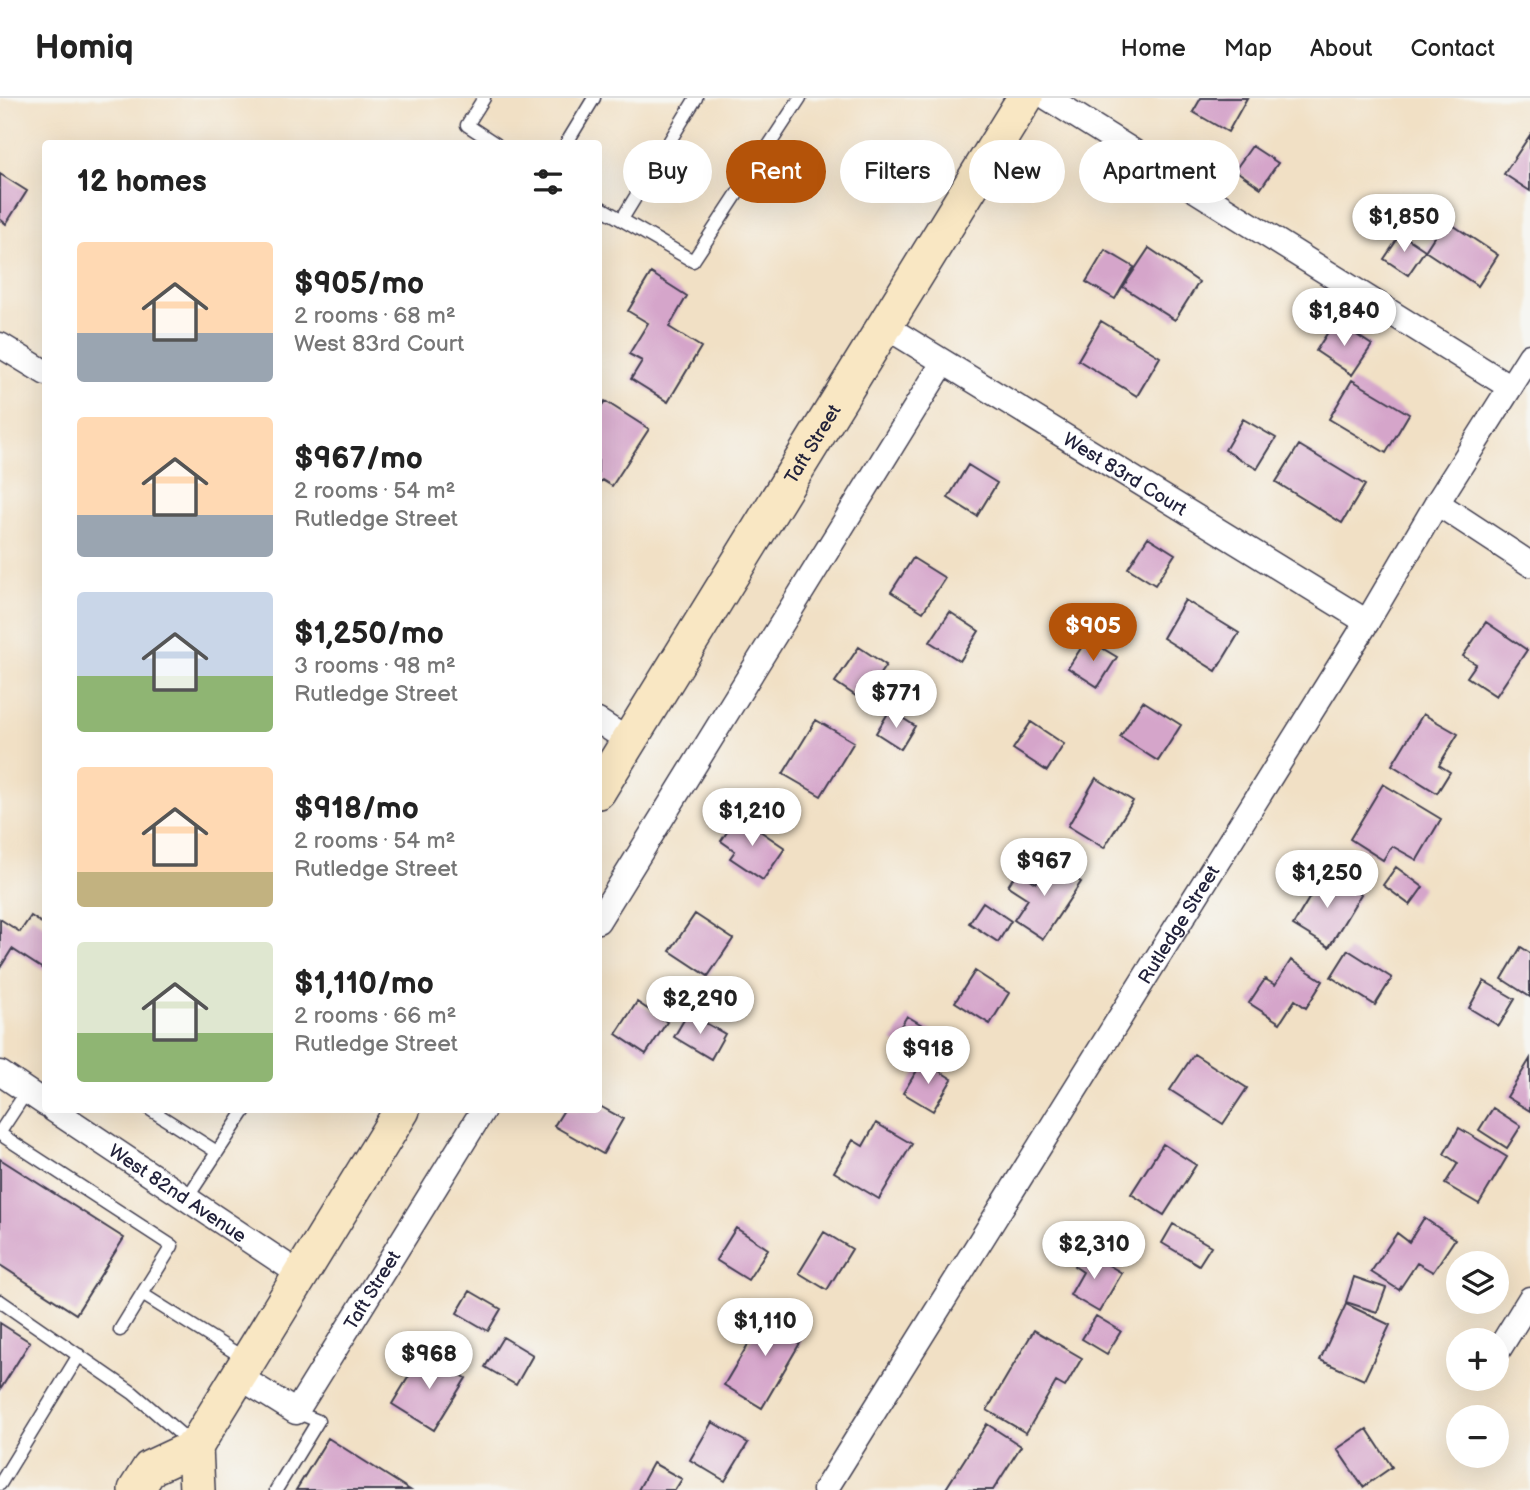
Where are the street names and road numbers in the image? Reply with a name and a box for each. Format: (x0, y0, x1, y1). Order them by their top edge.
street label: Taft Street (780, 400, 847, 488)
street label: West 83rd Court (1058, 428, 1191, 522)
street label: Rutledge Street (1134, 861, 1225, 989)
street label: West 82nd Avenue (104, 1140, 250, 1248)
street label: Taft Street (340, 1247, 406, 1334)

